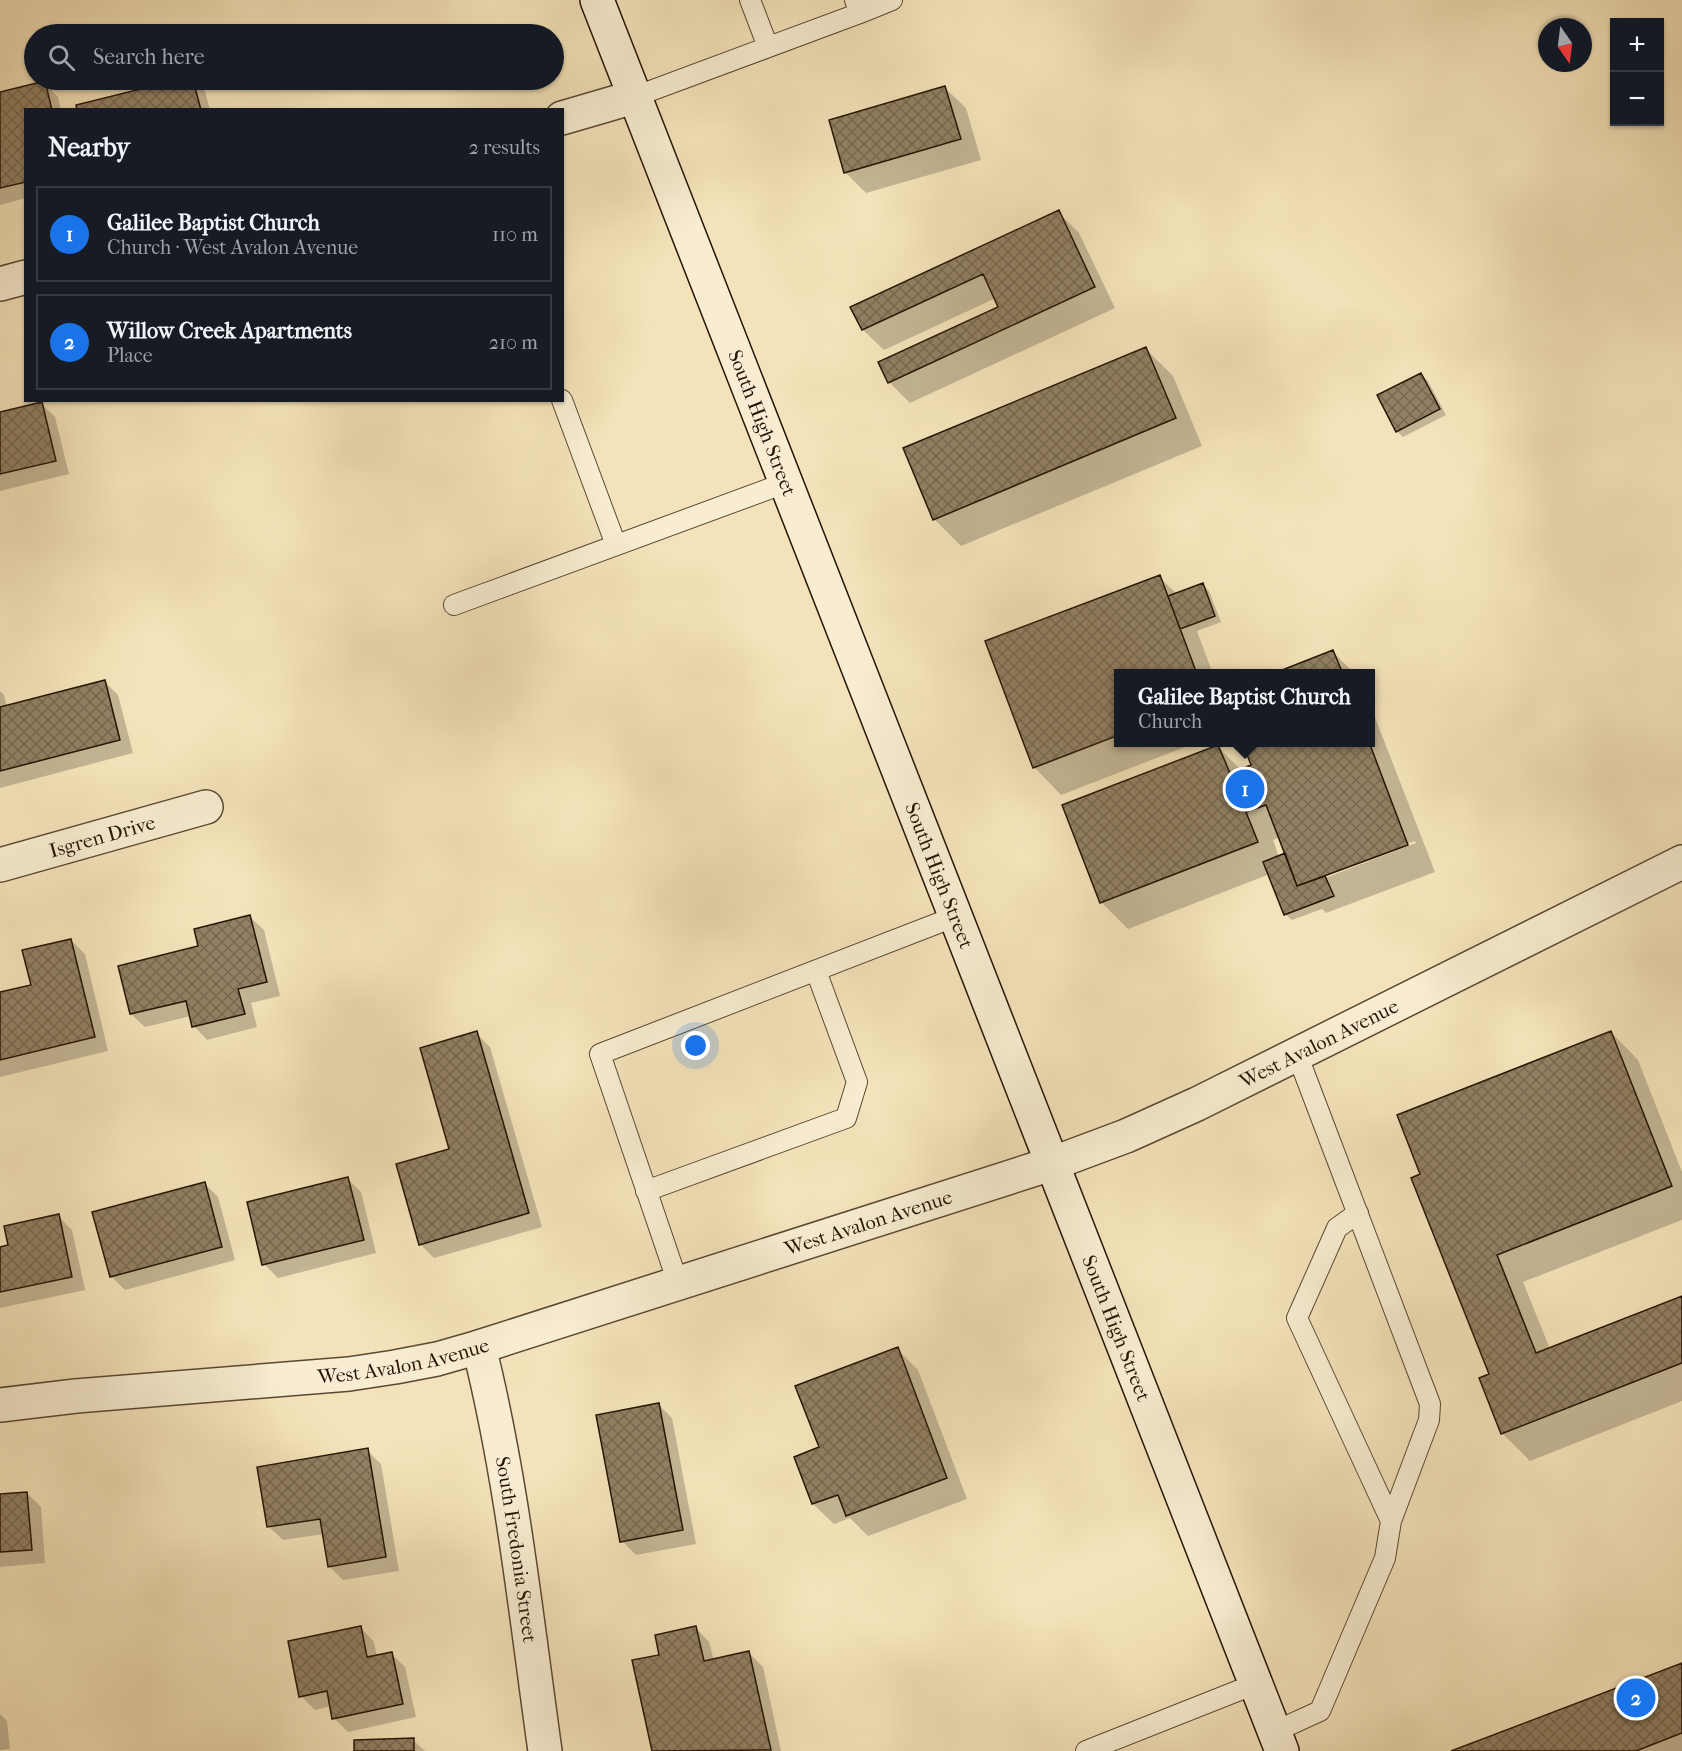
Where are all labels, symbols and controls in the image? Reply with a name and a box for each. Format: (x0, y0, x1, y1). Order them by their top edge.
north arrow (1538, 18, 1592, 72)
map controls (1610, 18, 1664, 126)
button: + (1610, 18, 1664, 72)
search box (24, 24, 564, 90)
icon: search (45, 41, 78, 74)
text: Search here (93, 44, 205, 70)
button: − (1610, 72, 1664, 126)
text: Nearby (48, 132, 130, 163)
text: 2 results (469, 136, 540, 159)
text: Galilee Baptist Church (107, 210, 320, 236)
text: 1 (66, 223, 73, 246)
text: 110 m (492, 223, 538, 246)
text: Church · West Avalon Avenue (107, 236, 358, 259)
text: Willow Creek Apartments (107, 318, 352, 344)
text: 2 (64, 331, 75, 354)
text: 210 m (489, 331, 538, 354)
text: Place (107, 344, 153, 367)
street label: South High Street (723, 347, 801, 499)
popup (1114, 669, 1375, 747)
text: Galilee Baptist Church (1138, 684, 1351, 710)
text: Church (1138, 710, 1202, 733)
pin: 1 (1226, 766, 1264, 812)
street label: South High Street (900, 799, 978, 952)
street label: Isgren Drive (47, 811, 158, 863)
street label: West Avalon Avenue (1235, 994, 1402, 1093)
your location (681, 1031, 710, 1060)
street label: West Avalon Avenue (781, 1185, 955, 1261)
street label: South High Street (1077, 1252, 1155, 1405)
street label: West Avalon Avenue (316, 1333, 492, 1389)
street label: South Fredonia Street (491, 1455, 541, 1644)
pin: 2 (1616, 1676, 1656, 1720)

